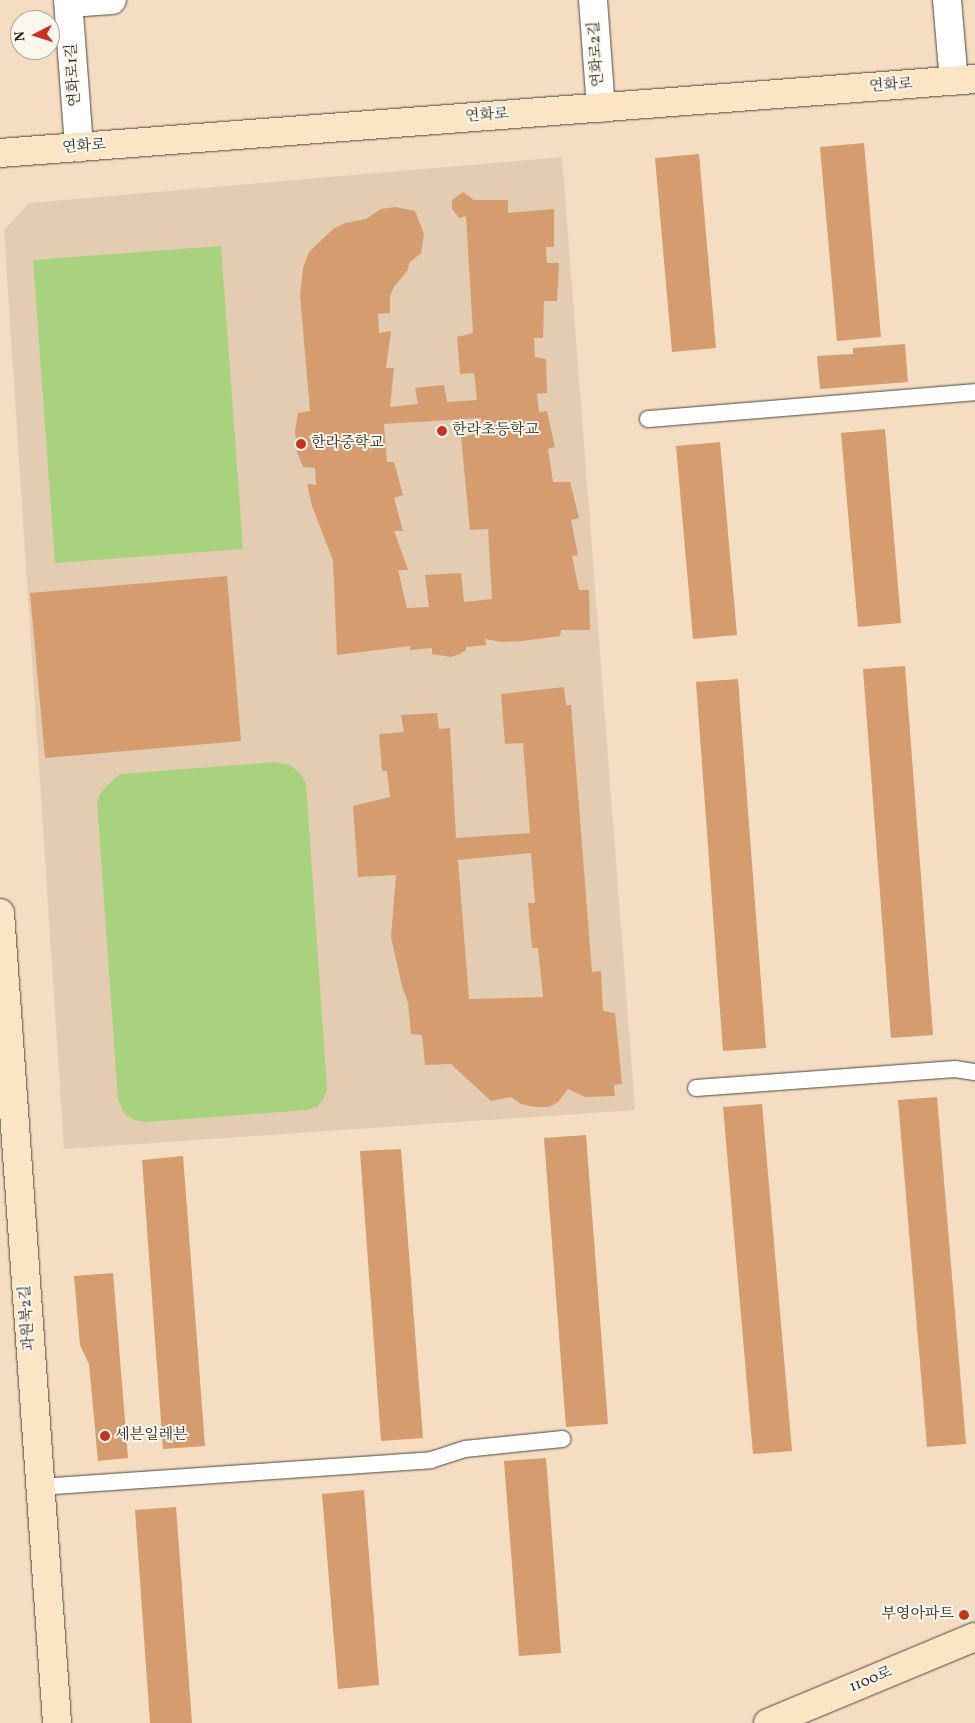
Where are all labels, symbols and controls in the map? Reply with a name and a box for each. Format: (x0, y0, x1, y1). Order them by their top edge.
north arrow (10, 10, 60, 60)
street label: 연화로2길 (586, 20, 608, 88)
text: N (11, 30, 30, 42)
street label: 연화로1길 (63, 43, 85, 107)
street label: 연화로 (869, 76, 913, 96)
street label: 연화로 (465, 106, 509, 126)
street label: 연화로 (62, 137, 106, 157)
place label: 한라초등학교 (452, 422, 539, 440)
marker: 한라초등학교 (436, 425, 448, 437)
place label: 한라중학교 (311, 435, 383, 453)
marker: 한라중학교 (295, 438, 307, 450)
street label: 과원북2길 (17, 1284, 39, 1352)
place label: 세븐일레븐 (115, 1427, 187, 1445)
marker: 세븐일레븐 (99, 1430, 111, 1442)
place label: 부영아파트 (882, 1606, 954, 1624)
marker: 부영아파트 (958, 1609, 970, 1621)
street label: 1100로 (847, 1663, 895, 1697)

